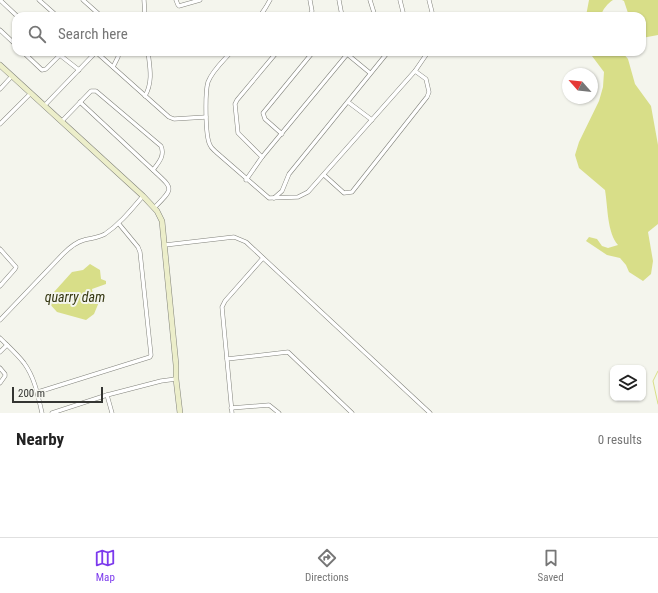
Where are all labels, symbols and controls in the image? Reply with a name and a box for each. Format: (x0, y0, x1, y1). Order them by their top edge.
search box (12, 12, 646, 56)
icon: search (26, 23, 48, 45)
text: Search here (58, 25, 128, 43)
north arrow (562, 68, 598, 104)
water label: quarry dam (45, 289, 105, 305)
map controls (610, 365, 646, 401)
button: layers (610, 365, 646, 401)
scale bar (12, 385, 103, 404)
text: 200 m (18, 387, 45, 400)
text: Nearby (16, 429, 64, 449)
text: 0 results (598, 432, 642, 447)
tab: Map (94, 547, 116, 584)
tab: Directions (305, 547, 349, 584)
tab: Saved (538, 547, 564, 584)

